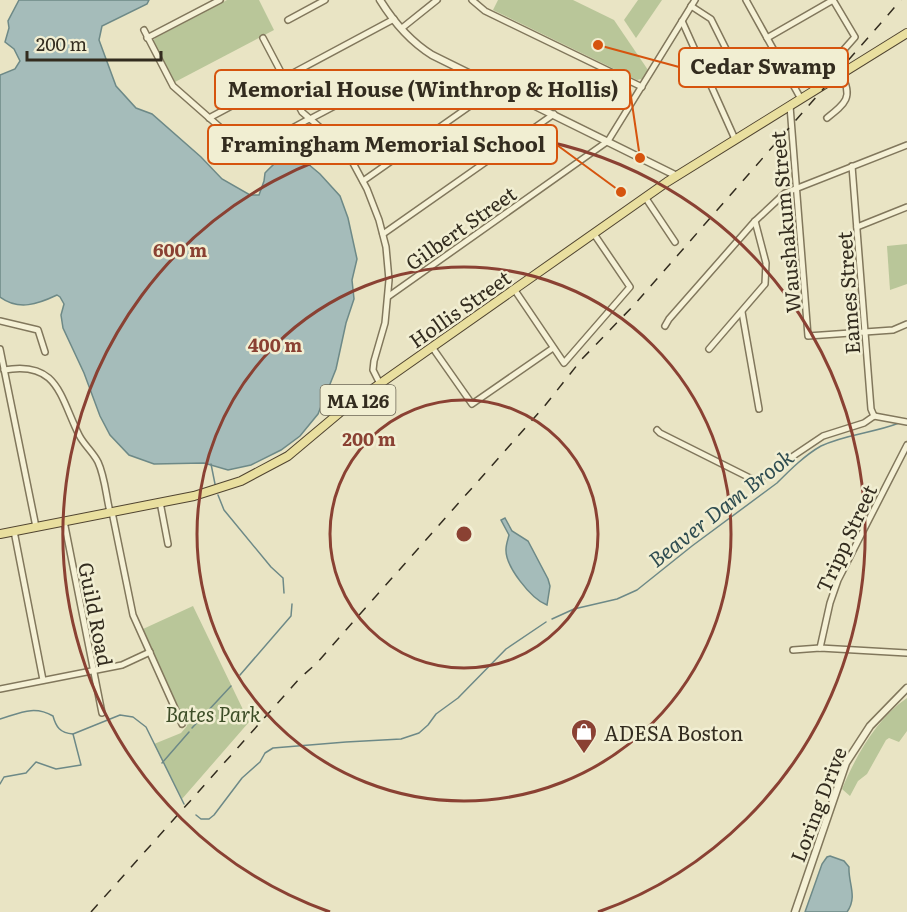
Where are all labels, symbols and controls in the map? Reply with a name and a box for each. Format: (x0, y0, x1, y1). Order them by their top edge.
scale bar (27, 24, 160, 62)
text: 200 m (36, 30, 87, 57)
callout: Cedar Swamp (679, 48, 848, 87)
text: Cedar Swamp (690, 49, 836, 80)
callout: Memorial House (Winthrop & Hollis) (215, 70, 630, 109)
text: Memorial House (Winthrop & Hollis) (227, 72, 619, 103)
callout: Framingham Memorial School (208, 125, 557, 164)
text: Framingham Memorial School (221, 127, 546, 158)
street label: Waushakum Street (761, 130, 807, 314)
street label: Gilbert Street (398, 178, 522, 276)
street label: Eames Street (828, 231, 866, 355)
text: 600 m (153, 236, 207, 263)
street label: Hollis Street (402, 262, 516, 354)
text: 400 m (248, 331, 302, 358)
road number: MA 126 (320, 385, 395, 415)
text: 200 m (342, 425, 396, 452)
water label: Beaver Dam Brook (641, 440, 799, 574)
street label: Tripp Street (807, 479, 883, 597)
centre of rings (454, 524, 474, 544)
street label: Guild Road (72, 559, 122, 669)
park label: Bates Park (165, 698, 261, 728)
shop icon: ADESA Boston (569, 717, 599, 755)
place label: ADESA Boston (604, 717, 743, 747)
street label: Loring Drive (781, 742, 853, 866)

